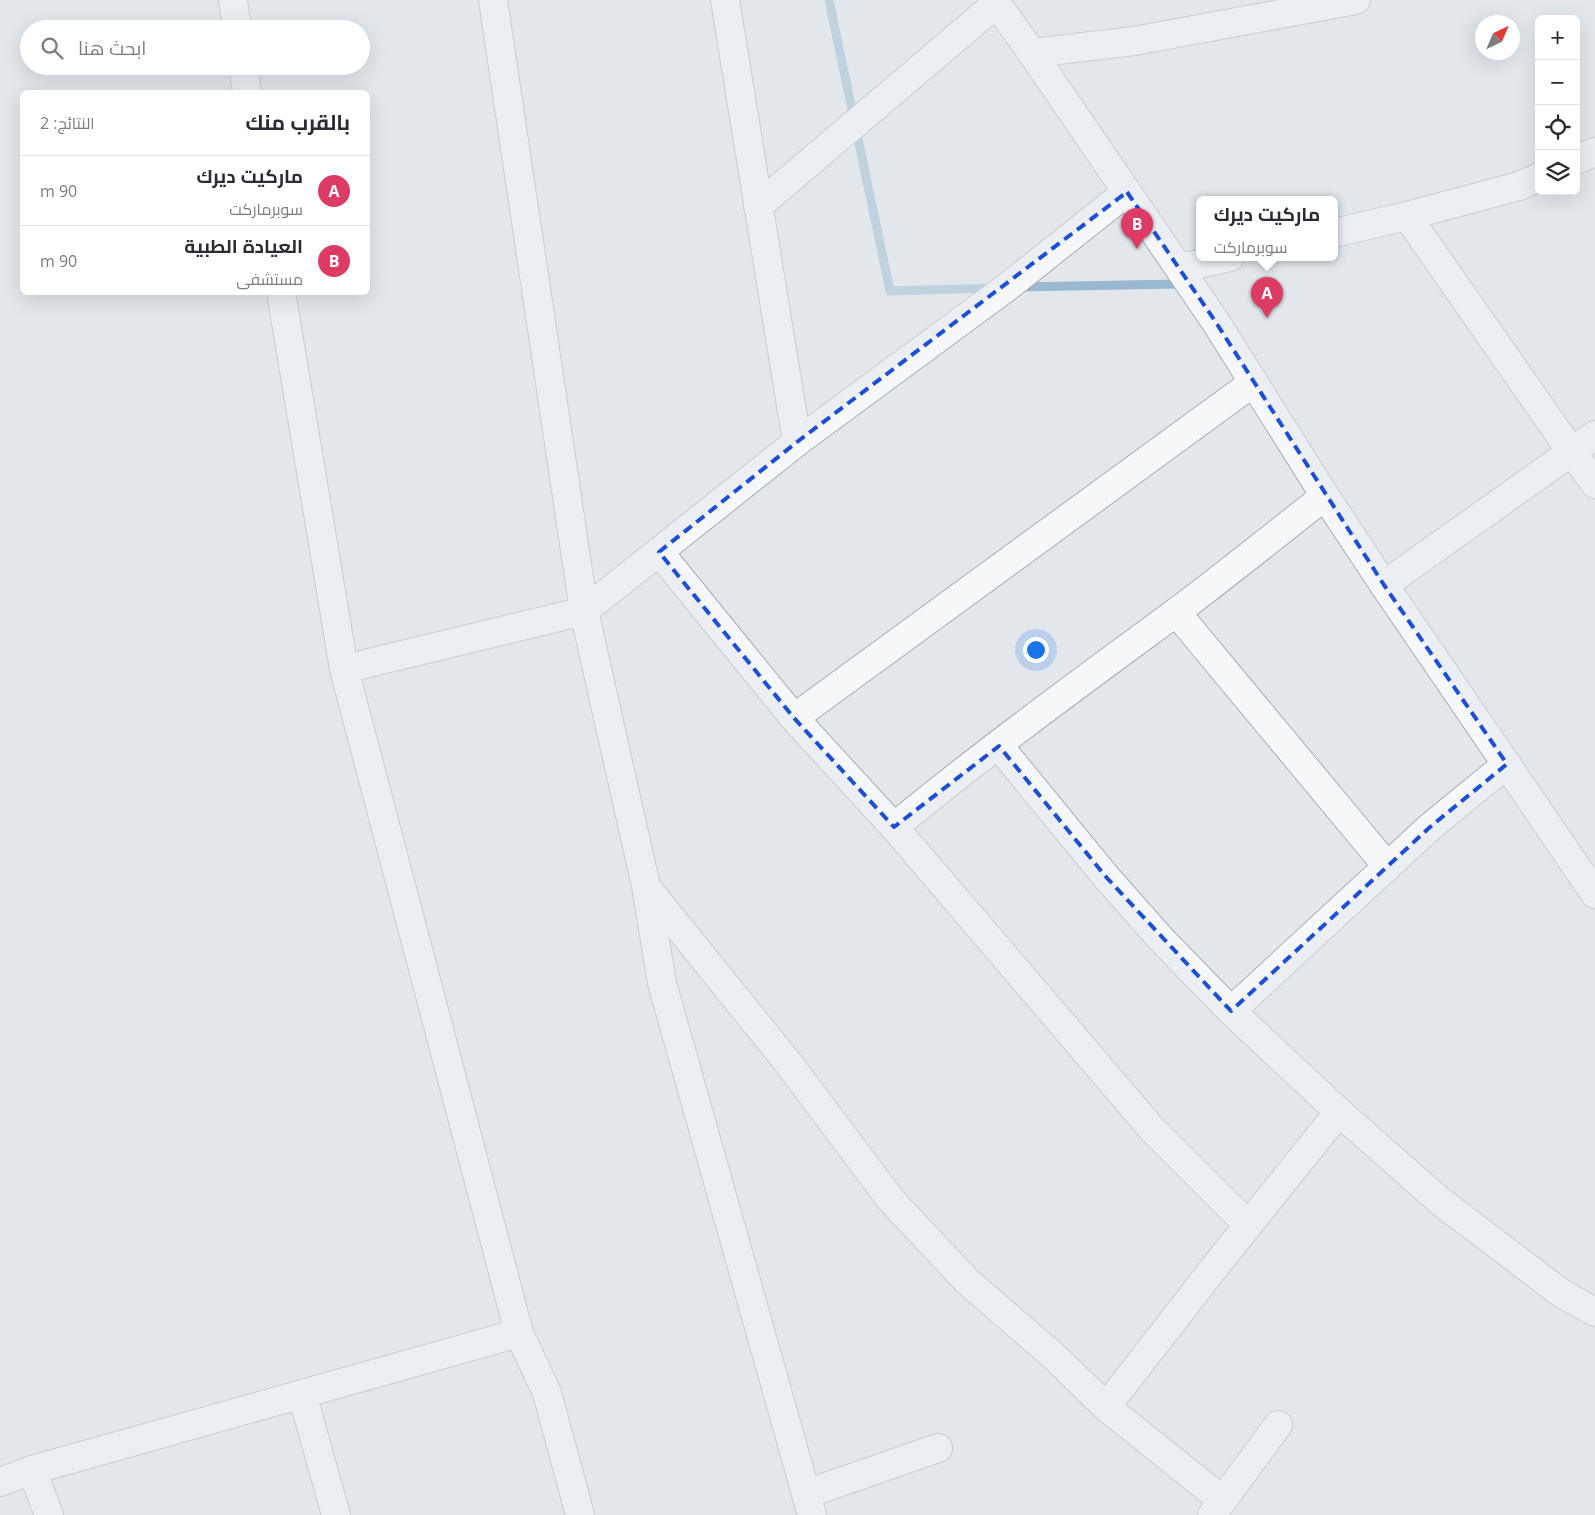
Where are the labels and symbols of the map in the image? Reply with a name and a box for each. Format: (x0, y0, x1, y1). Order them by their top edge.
north arrow (1475, 15, 1520, 60)
pin: B (1121, 208, 1153, 249)
pin: A (1251, 277, 1283, 318)
your location (1023, 637, 1049, 663)

